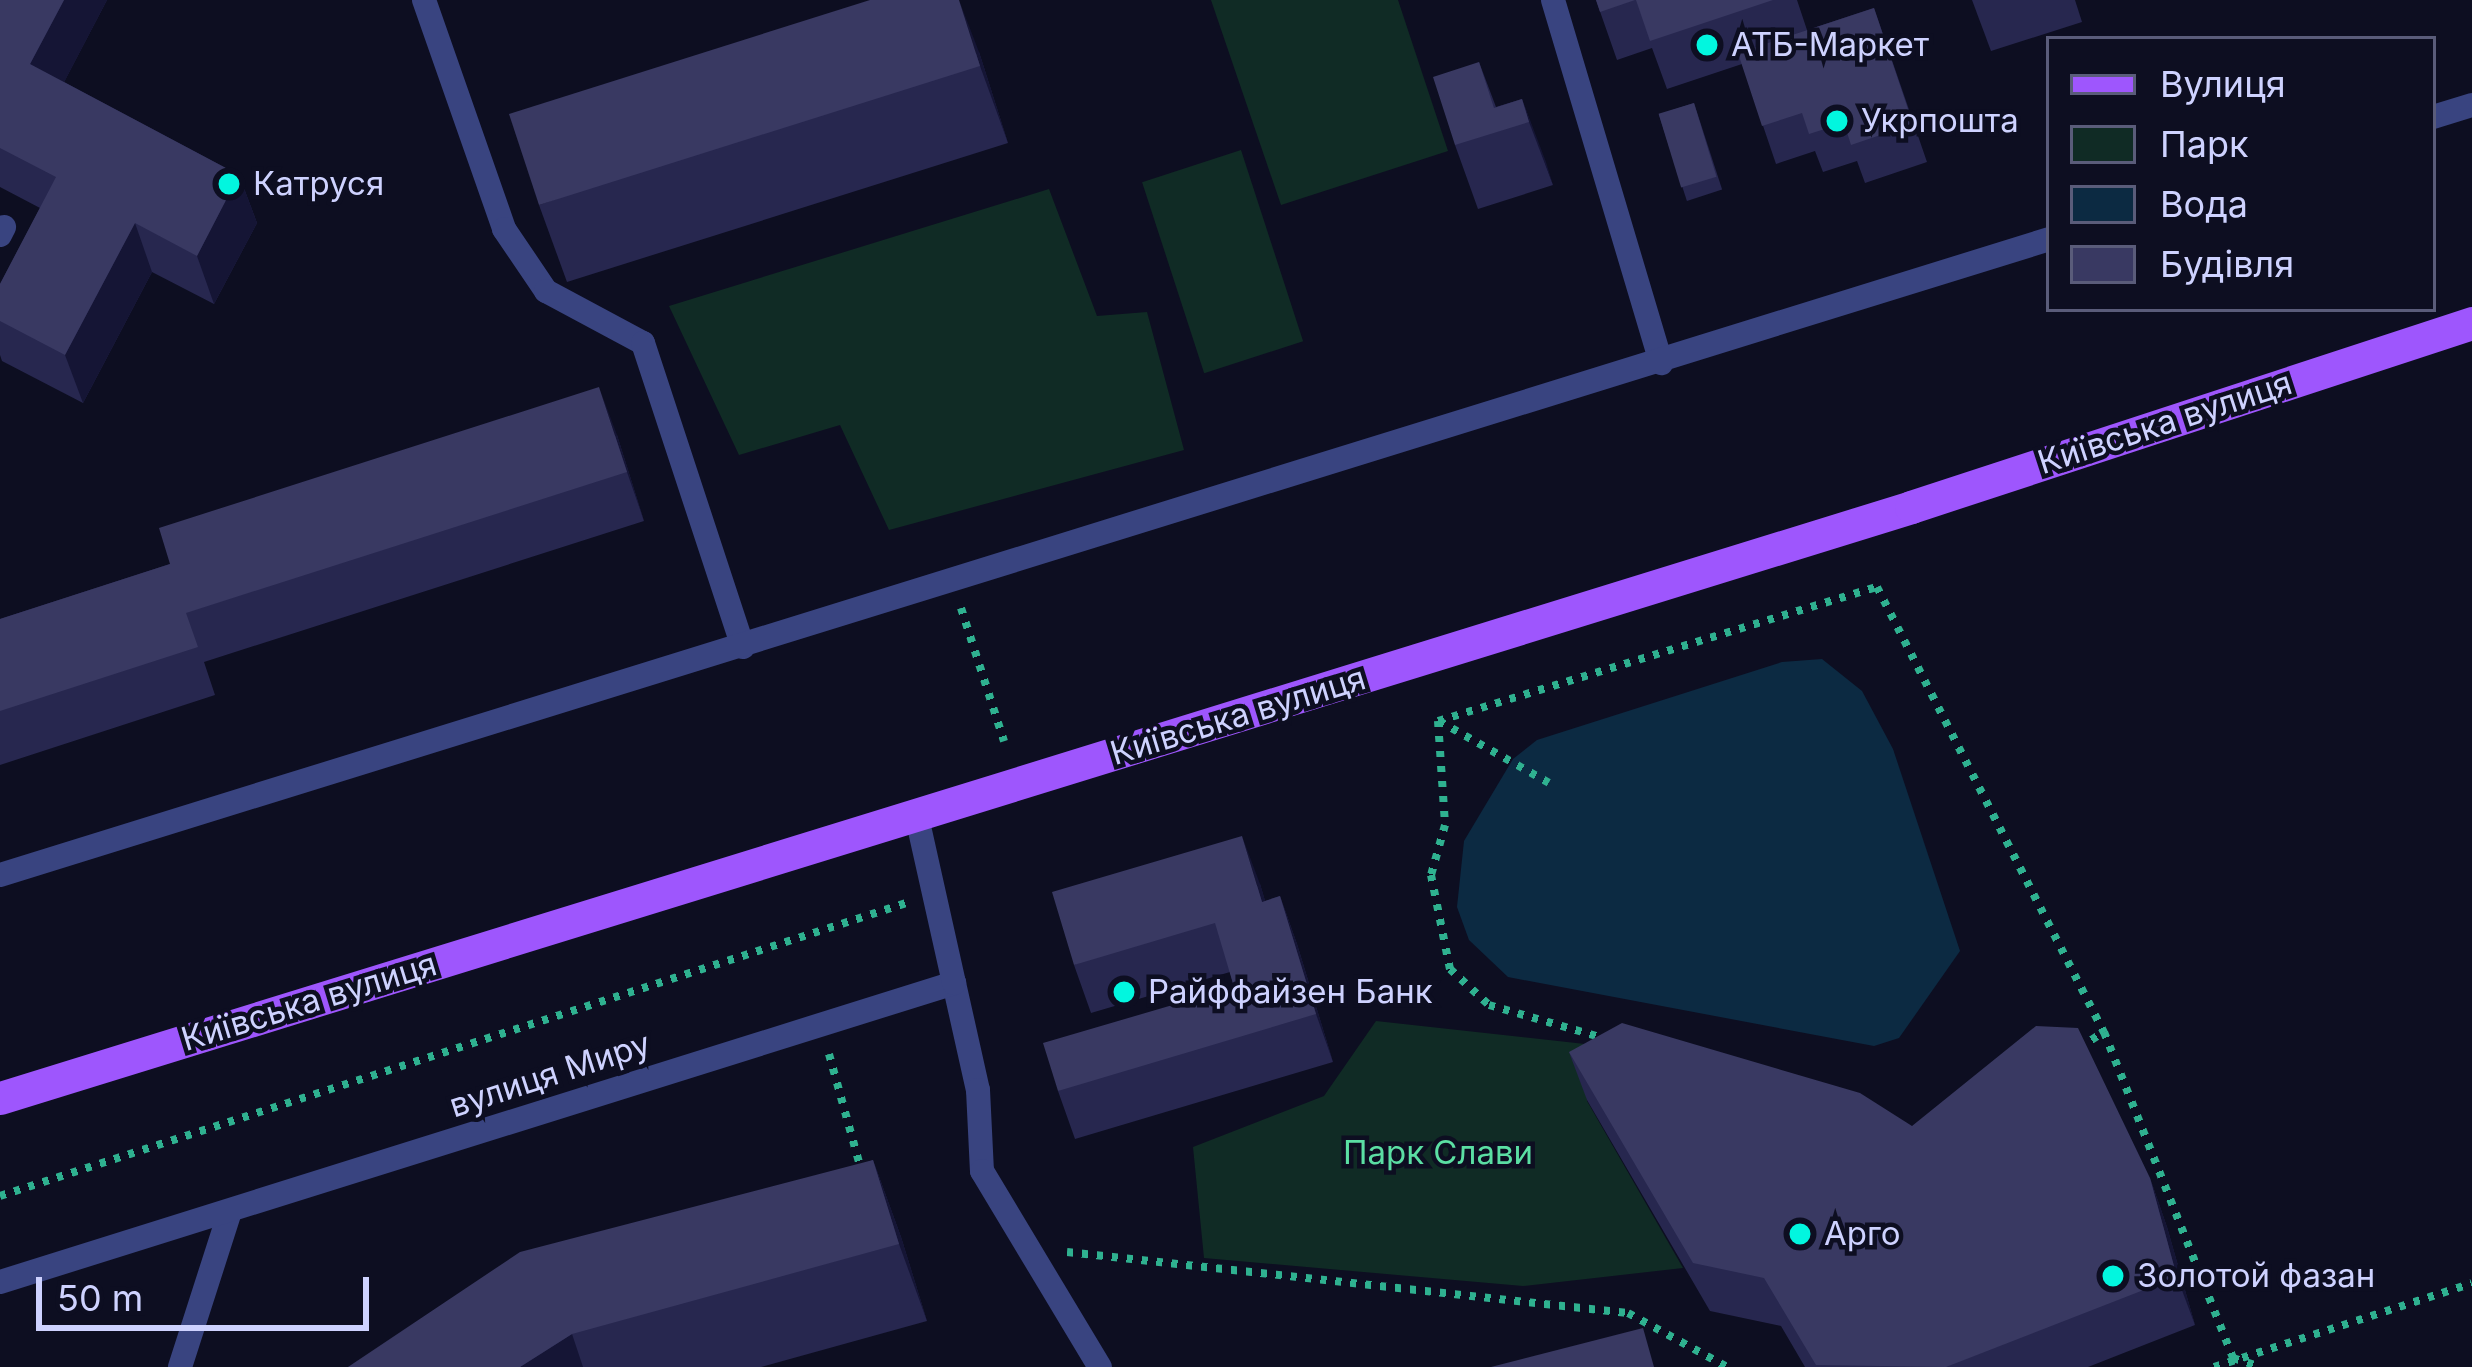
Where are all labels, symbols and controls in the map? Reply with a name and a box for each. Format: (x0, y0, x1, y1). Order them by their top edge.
place label: АТБ-Маркет (1731, 25, 1929, 65)
marker: АТБ-Маркет (1694, 32, 1720, 58)
legend (2046, 36, 2436, 312)
text: Вулиця (2160, 62, 2286, 106)
place label: Укрпошта (1861, 101, 2019, 141)
marker: Укрпошта (1824, 108, 1850, 134)
text: Парк (2160, 122, 2249, 166)
place label: Катруся (253, 164, 384, 204)
marker: Катруся (216, 171, 242, 197)
text: Вода (2160, 182, 2248, 226)
text: Будівля (2160, 242, 2294, 286)
street label: Київська вулиця (2033, 363, 2297, 483)
street label: Київська вулиця (1106, 658, 1370, 774)
street label: Київська вулиця (177, 944, 441, 1060)
place label: Райффайзен Банк (1148, 972, 1433, 1012)
marker: Райффайзен Банк (1111, 979, 1137, 1005)
street label: вулиця Миру (445, 1024, 655, 1126)
park label: Парк Слави (1343, 1133, 1533, 1173)
place label: Арго (1824, 1214, 1901, 1254)
marker: Арго (1787, 1221, 1813, 1247)
scale bar (42, 1253, 375, 1327)
place label: Золотой фазан (2137, 1256, 2375, 1296)
marker: Золотой фазан (2100, 1263, 2126, 1289)
text: 50 m (57, 1276, 143, 1320)

